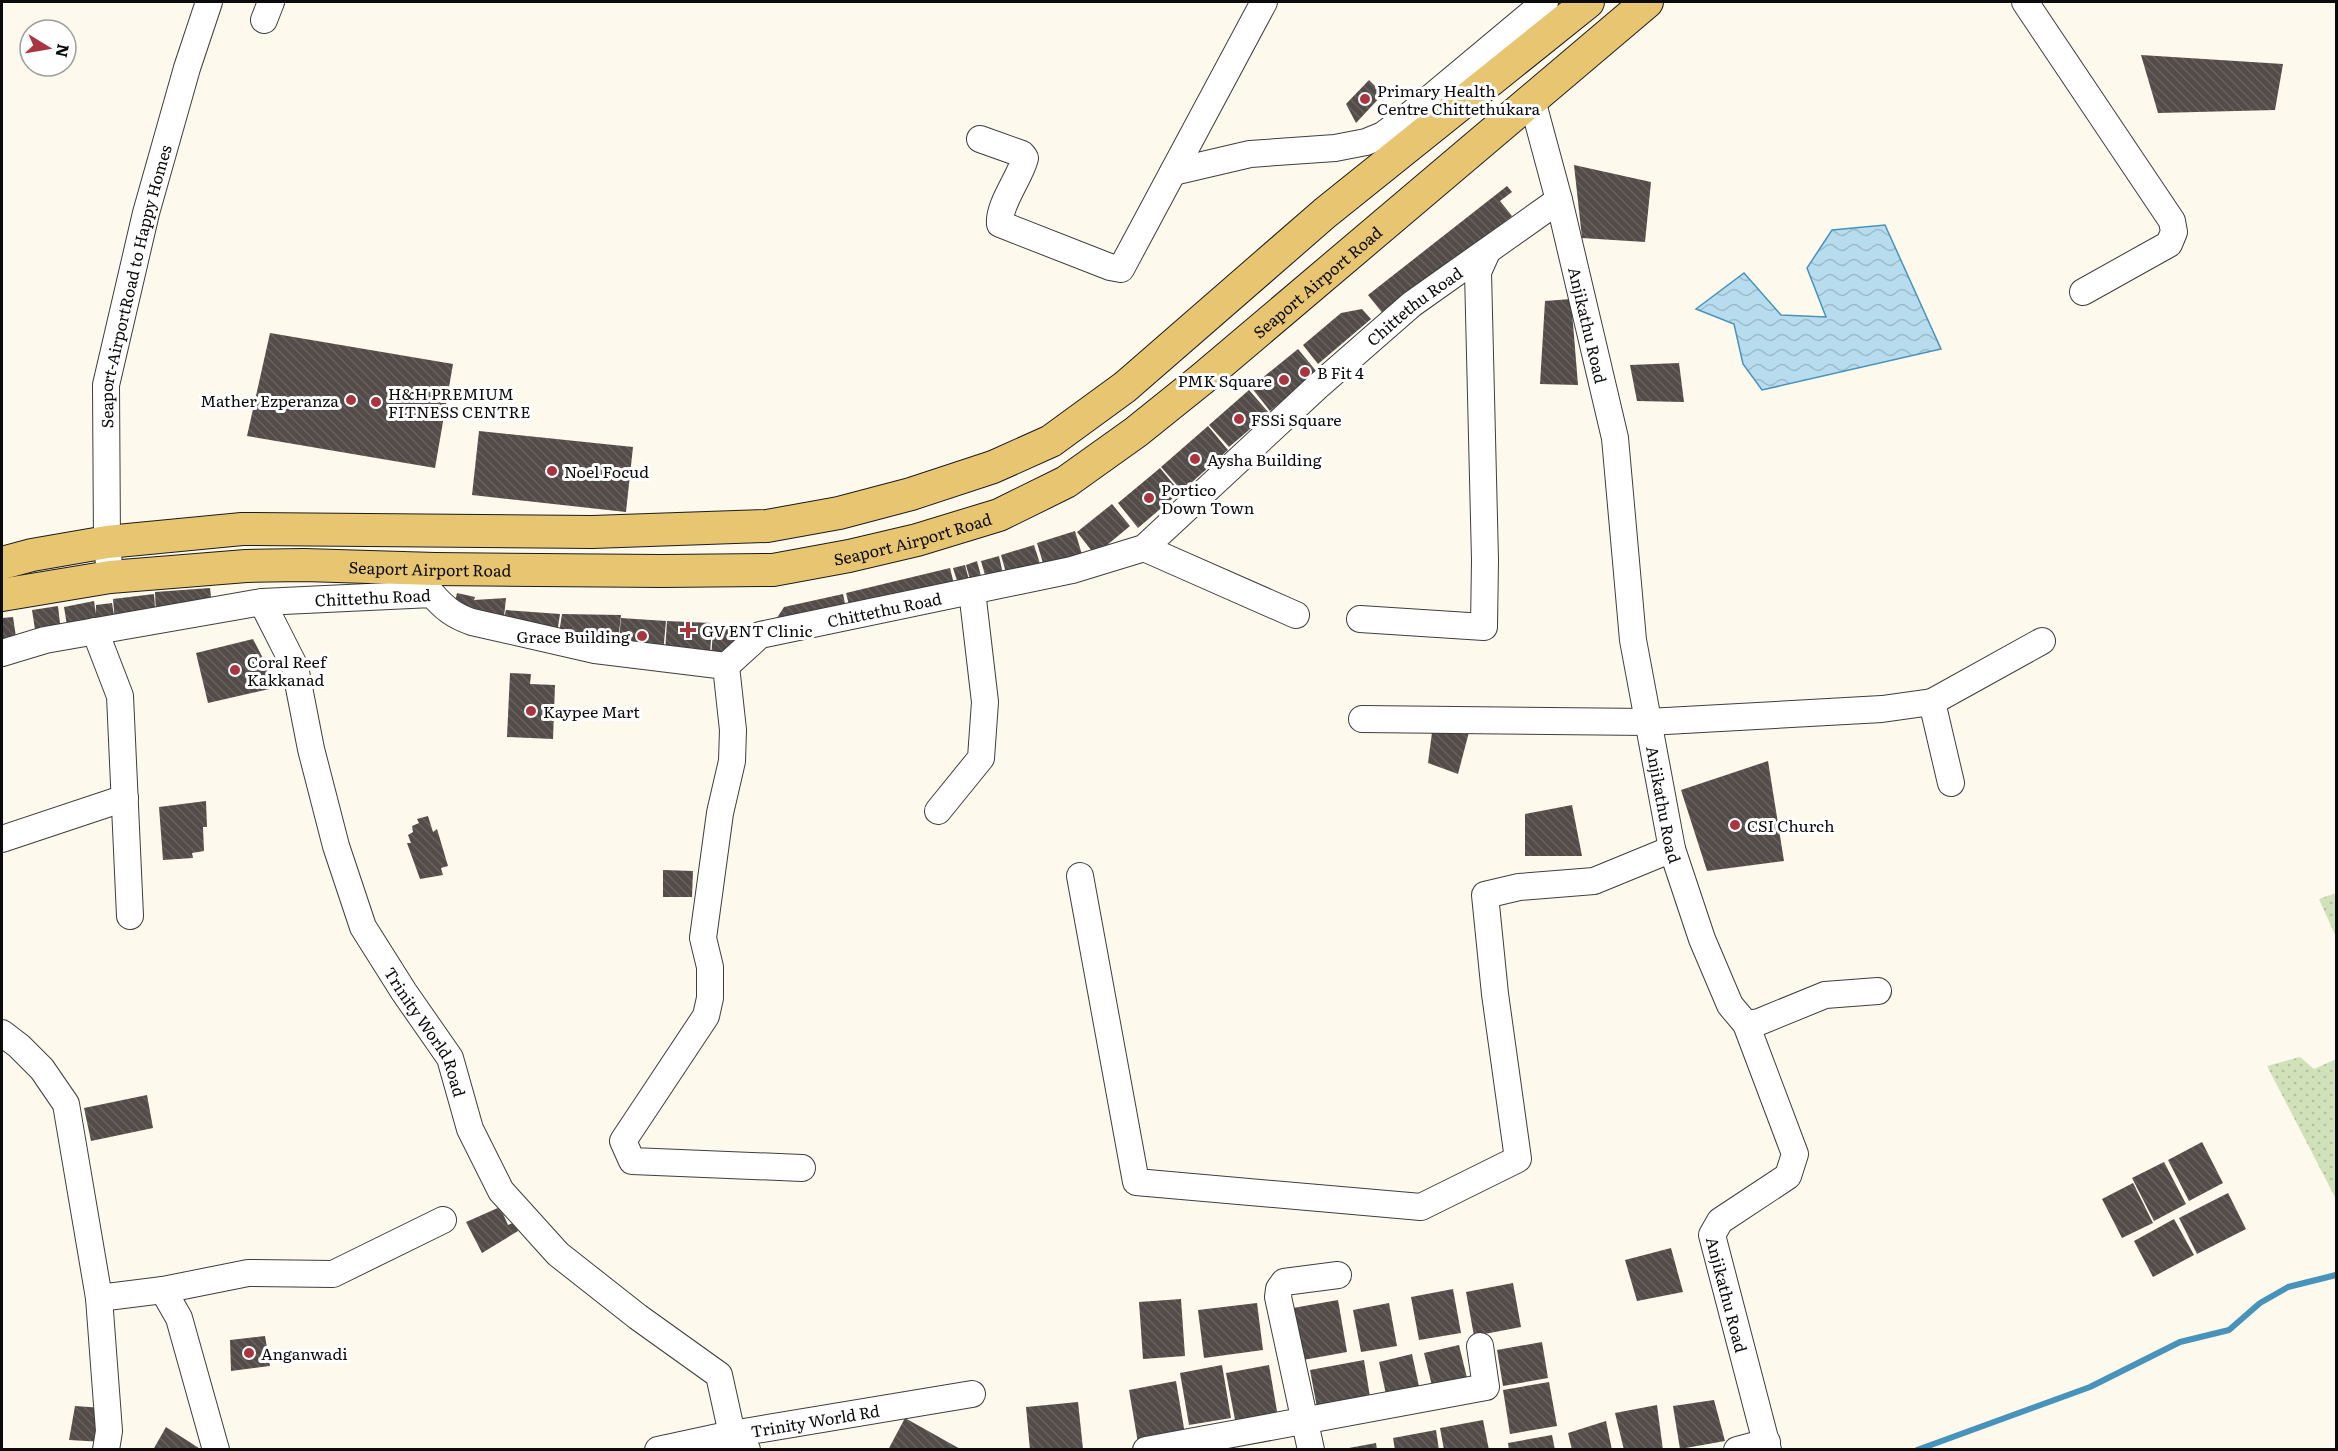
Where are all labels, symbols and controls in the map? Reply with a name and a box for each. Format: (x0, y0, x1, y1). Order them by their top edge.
north arrow (18, 18, 78, 78)
text: N (51, 42, 77, 60)
place label: Primary Health Centre Chittethukara (1377, 78, 1540, 120)
marker: Primary Health Centre Chittethukara (1358, 92, 1372, 106)
street label: Seaport-AirportRoad to Happy Homes (94, 142, 177, 428)
street label: Seaport Airport Road (1247, 220, 1387, 343)
street label: Chittethu Road (1361, 260, 1467, 351)
street label: Anjikathu Road (1563, 264, 1614, 386)
place label: B Fit 4 (1317, 360, 1364, 384)
marker: B Fit 4 (1298, 365, 1312, 379)
place label: PMK Square (1178, 368, 1272, 392)
marker: PMK Square (1277, 373, 1291, 387)
place label: H&H PREMIUM FITNESS CENTRE (388, 381, 530, 423)
place label: Mather Ezperanza (200, 388, 339, 412)
marker: Mather Ezperanza (344, 393, 358, 407)
marker: H&H PREMIUM FITNESS CENTRE (369, 395, 383, 409)
place label: FSSi Square (1251, 407, 1342, 431)
marker: FSSi Square (1232, 412, 1246, 426)
place label: Aysha Building (1207, 447, 1322, 471)
marker: Aysha Building (1188, 452, 1202, 466)
place label: Noel Focud (564, 459, 649, 483)
marker: Noel Focud (545, 464, 559, 478)
place label: Portico Down Town (1161, 477, 1255, 519)
marker: Portico Down Town (1142, 491, 1156, 505)
street label: Seaport Airport Road (832, 506, 994, 571)
street label: Seaport Airport Road (348, 554, 512, 582)
street label: Chittethu Road (314, 582, 432, 612)
street label: Chittethu Road (825, 585, 944, 633)
place label: GV ENT Clinic (702, 618, 813, 642)
marker: GV ENT Clinic (679, 621, 697, 639)
place label: Grace Building (517, 624, 630, 648)
marker: Grace Building (635, 629, 649, 643)
place label: Coral Reef Kakkanad (247, 649, 328, 691)
marker: Coral Reef Kakkanad (228, 663, 242, 677)
place label: Kaypee Mart (543, 699, 640, 723)
marker: Kaypee Mart (524, 704, 538, 718)
street label: Anjikathu Road (1641, 744, 1688, 866)
place label: CSI Church (1747, 813, 1835, 837)
marker: CSI Church (1728, 818, 1742, 832)
street label: Trinity World Road (379, 962, 472, 1100)
street label: Anjikathu Road (1701, 1234, 1754, 1355)
place label: Anganwadi (261, 1341, 348, 1365)
marker: Anganwadi (242, 1346, 256, 1360)
street label: Trinity World Rd (749, 1398, 882, 1443)

